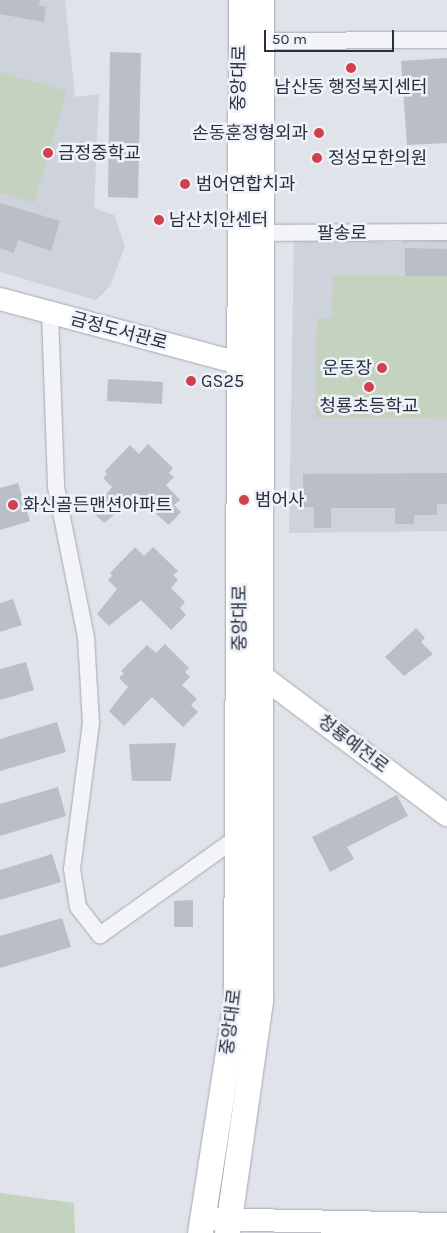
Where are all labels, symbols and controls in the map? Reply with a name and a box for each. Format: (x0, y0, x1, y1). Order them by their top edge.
scale bar (267, 20, 397, 52)
text: 50 m (272, 30, 307, 48)
street label: 중앙대로 (228, 45, 250, 111)
marker: 남산동 행정복지센터 (345, 62, 357, 74)
place label: 남산동 행정복지센터 (274, 76, 428, 98)
place label: 손동훈정형외과 (192, 122, 308, 144)
marker: 손동훈정형외과 (312, 126, 326, 140)
place label: 금정중학교 (58, 142, 141, 164)
marker: 금정중학교 (42, 147, 54, 159)
place label: 정성모한의원 (328, 147, 427, 169)
marker: 정성모한의원 (310, 151, 324, 165)
place label: 범어연합치과 (196, 173, 295, 195)
marker: 범어연합치과 (178, 177, 192, 191)
place label: 남산치안센터 (169, 209, 268, 231)
marker: 남산치안센터 (153, 214, 165, 226)
street label: 팔송로 (317, 222, 367, 244)
street label: 금정도서관로 (68, 308, 170, 354)
place label: 운동장 (322, 357, 372, 379)
marker: 운동장 (376, 362, 388, 374)
place label: GS25 (201, 370, 244, 392)
marker: GS25 (185, 375, 197, 387)
marker: 청룡초등학교 (363, 381, 375, 393)
place label: 청룡초등학교 (319, 395, 419, 417)
place label: 범어사 (255, 489, 305, 511)
marker: 범어사 (237, 493, 251, 507)
place label: 화신골든맨션아파트 (23, 494, 172, 516)
marker: 화신골든맨션아파트 (7, 499, 19, 511)
street label: 중앙대로 (229, 585, 251, 651)
street label: 청룡예전로 (313, 710, 393, 778)
street label: 중앙대로 (216, 988, 246, 1056)

